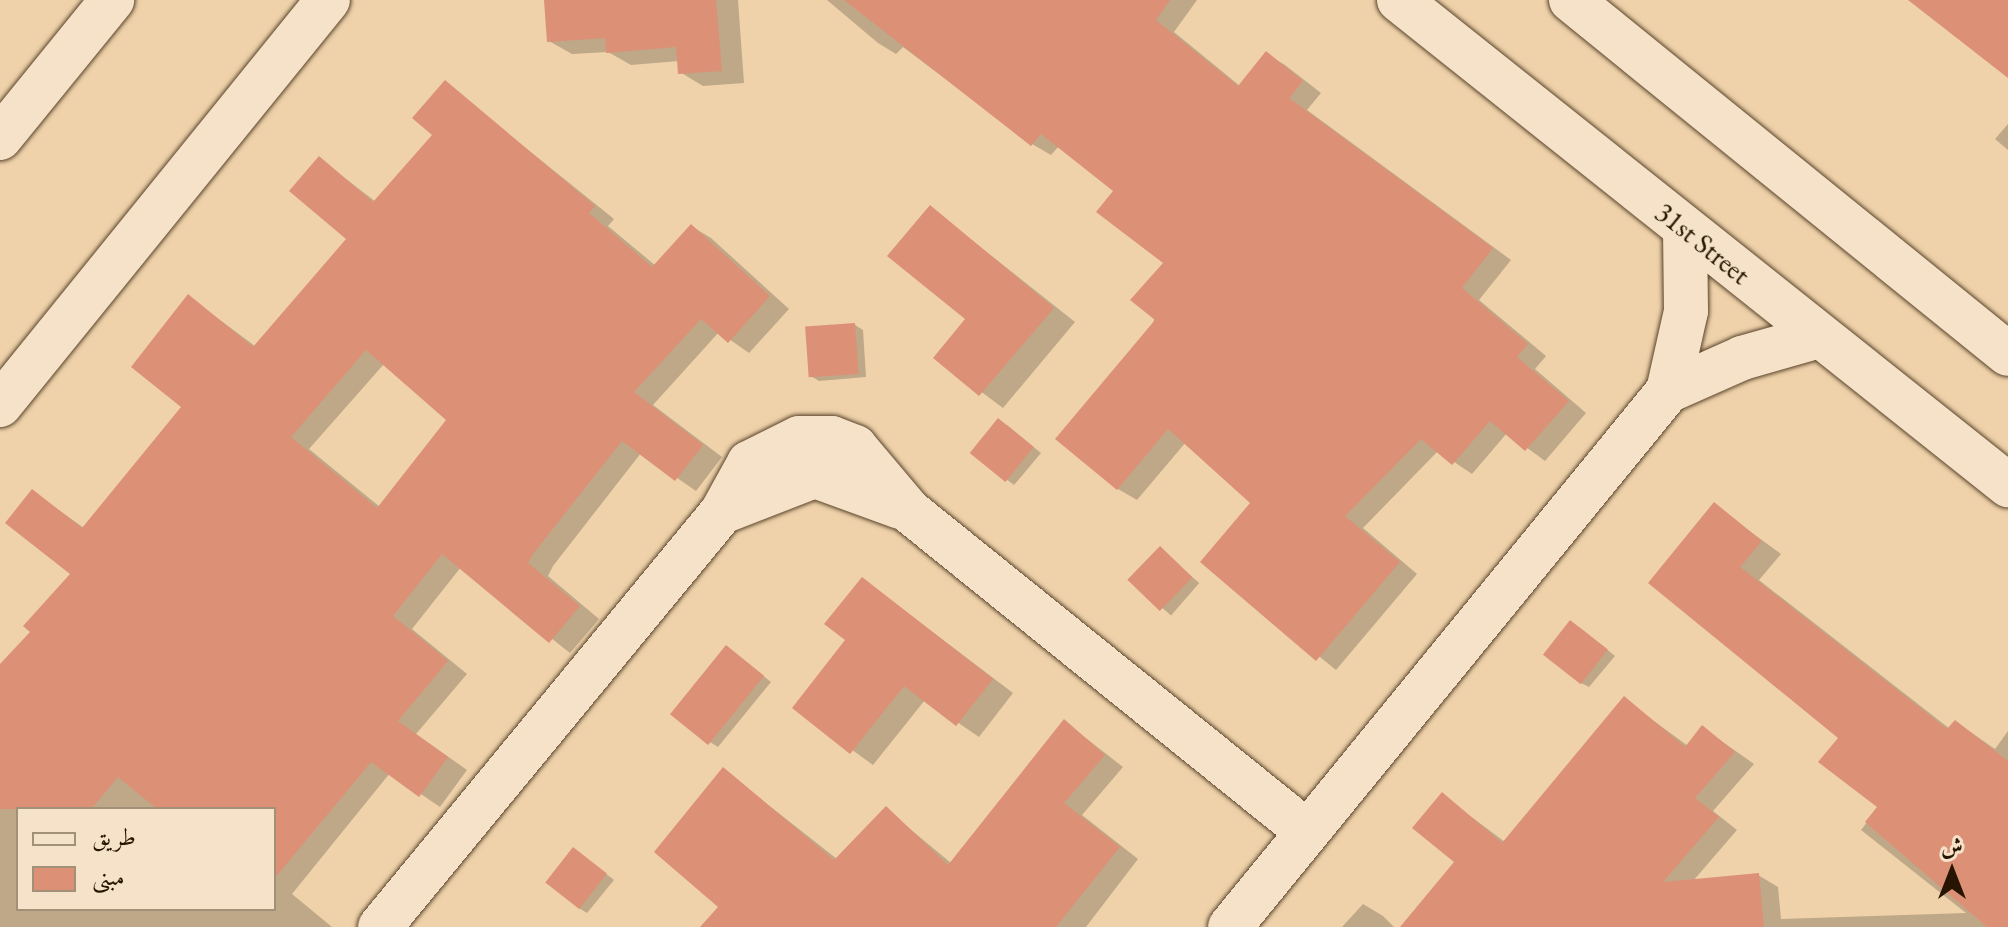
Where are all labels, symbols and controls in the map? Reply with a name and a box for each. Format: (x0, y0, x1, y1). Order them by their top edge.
street label: 31st Street (1649, 195, 1757, 291)
legend (16, 807, 276, 911)
text: طريق (92, 821, 136, 852)
north arrow (1912, 831, 1992, 911)
text: ش (1941, 832, 1963, 861)
text: مبنى (92, 861, 125, 892)

